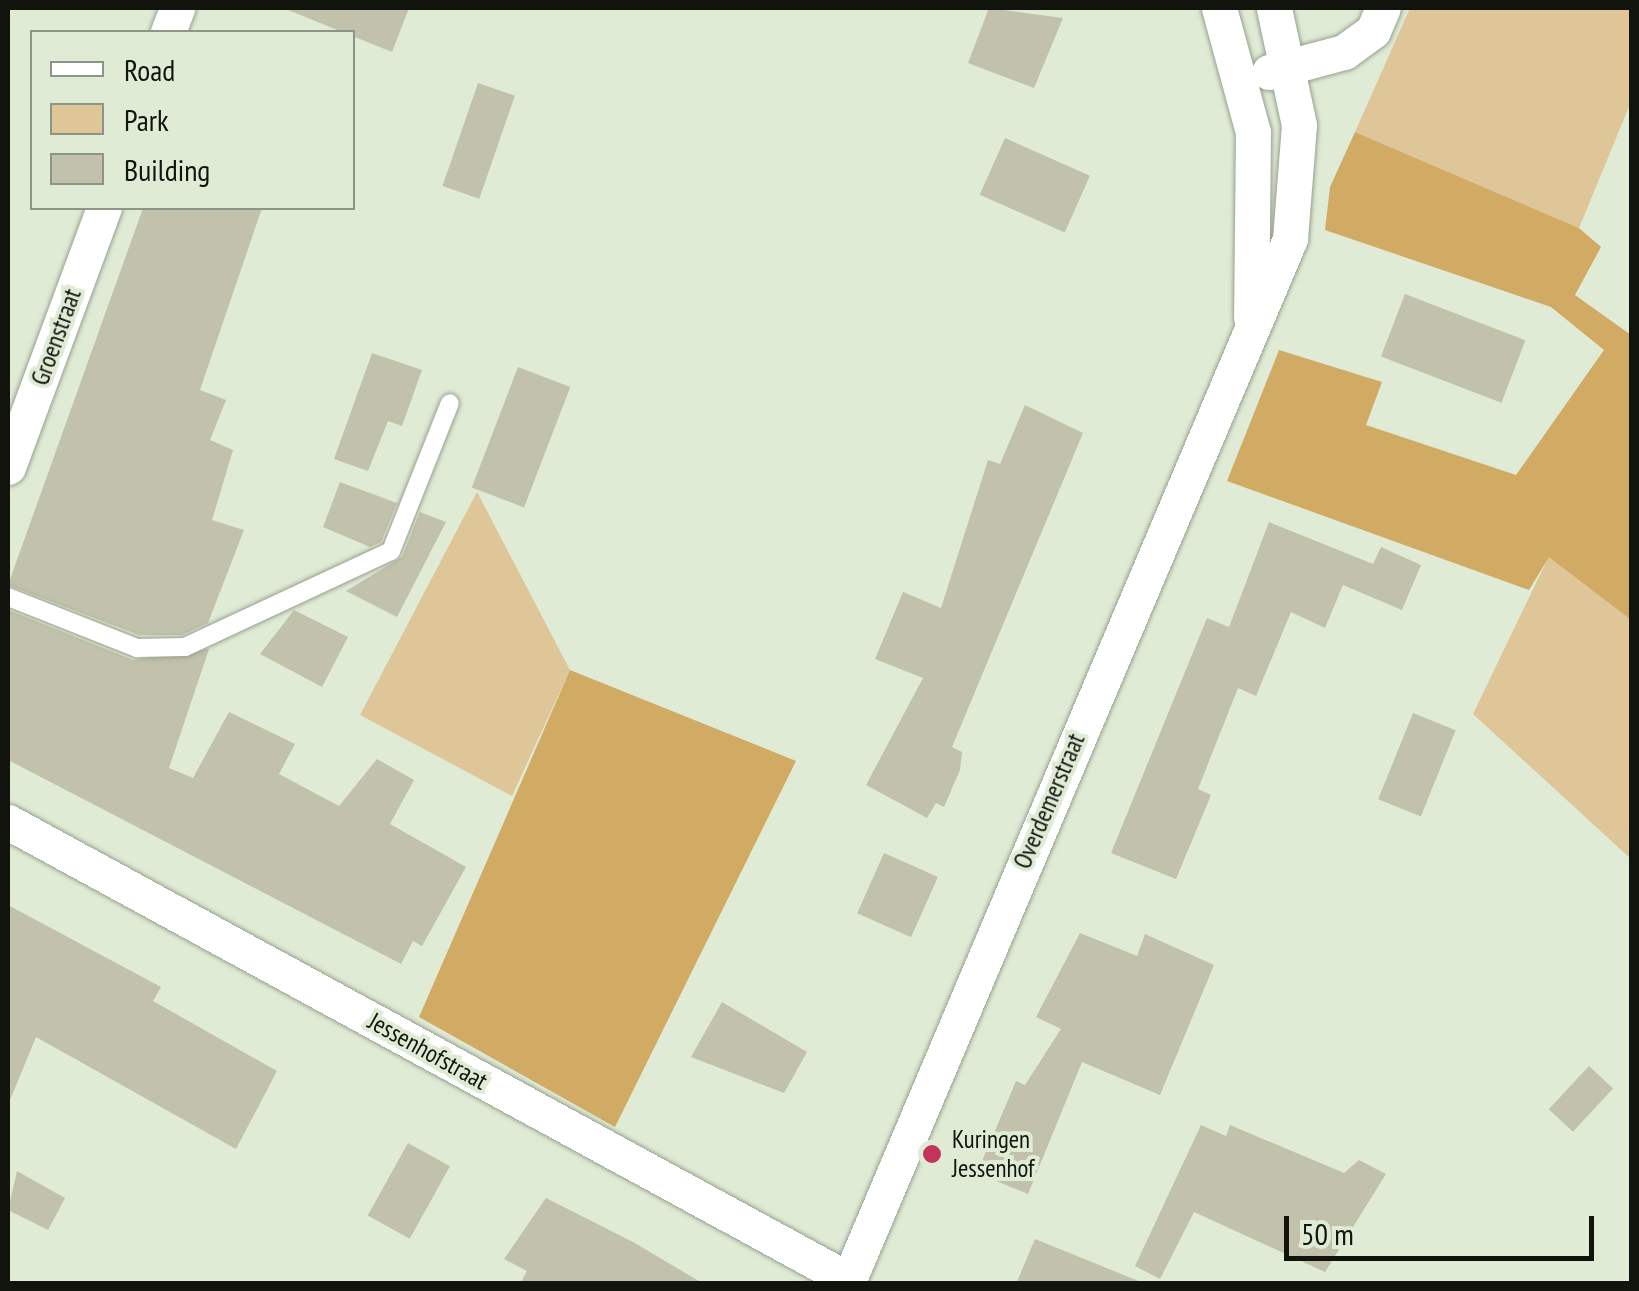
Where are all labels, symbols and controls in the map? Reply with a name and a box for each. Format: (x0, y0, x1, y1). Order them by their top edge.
legend (30, 30, 355, 210)
text: Road (124, 50, 175, 89)
text: Park (124, 100, 169, 139)
text: Building (124, 150, 210, 189)
street label: Groenstraat (25, 285, 87, 389)
street label: Overdemerstraat (1007, 729, 1091, 873)
street label: Jessenhofstraat (363, 1006, 493, 1096)
place label: Kuringen Jessenhof (952, 1125, 1035, 1184)
marker: Kuringen Jessenhof (921, 1143, 943, 1165)
scale bar (1289, 1196, 1599, 1258)
text: 50 m (1301, 1214, 1354, 1253)

